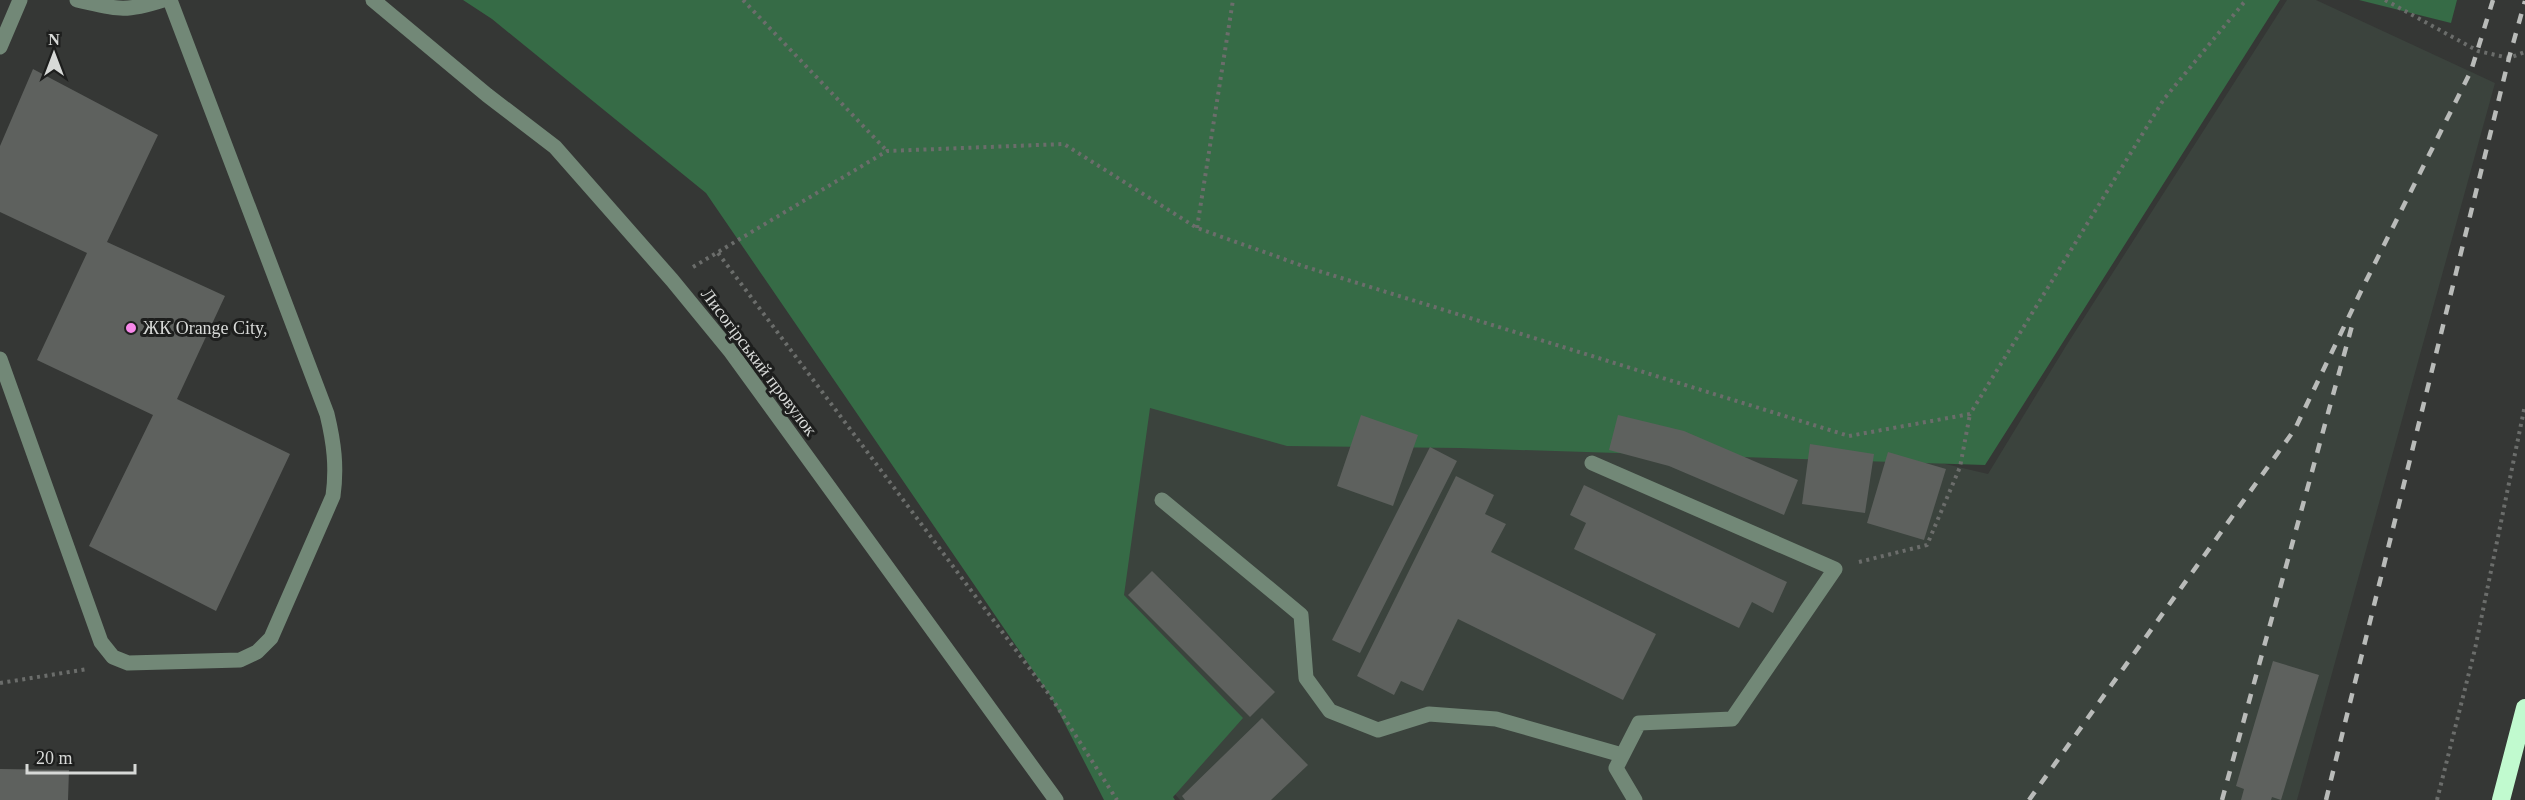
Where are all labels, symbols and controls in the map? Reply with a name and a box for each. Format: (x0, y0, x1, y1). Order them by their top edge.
north arrow (24, 24, 84, 84)
text: N (48, 31, 60, 48)
street label: Лисогірський провулок (697, 284, 821, 440)
place label: ЖК Orange City, (143, 318, 267, 338)
marker: ЖК Orange City, (124, 321, 138, 335)
scale bar (27, 737, 135, 775)
text: 20 m (36, 748, 73, 768)

